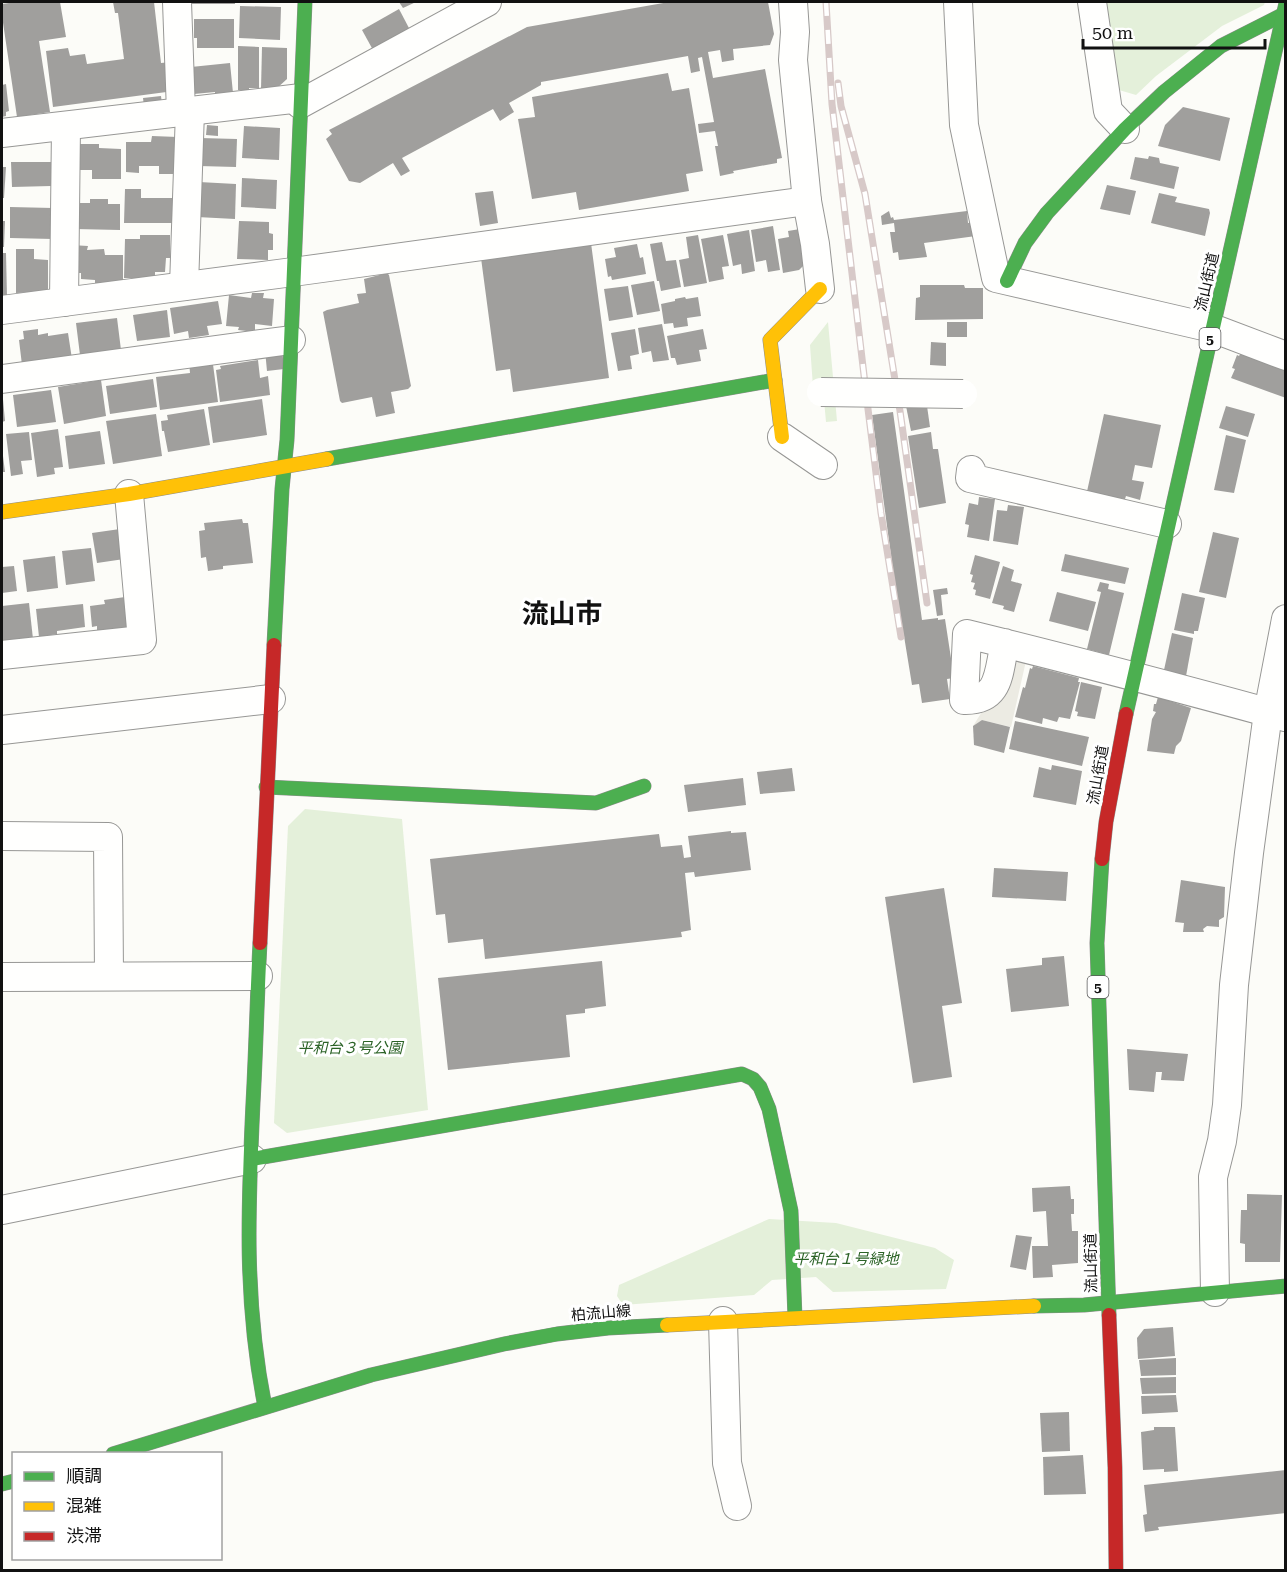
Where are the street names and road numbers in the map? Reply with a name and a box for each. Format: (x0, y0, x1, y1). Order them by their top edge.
street label: 流山街道 (1191, 251, 1223, 313)
road number: 5 (1200, 328, 1220, 350)
street label: 流山街道 (1084, 744, 1112, 806)
road number: 5 (1088, 976, 1108, 998)
street label: 流山街道 (1081, 1233, 1101, 1293)
street label: 柏流山線 (570, 1301, 632, 1325)

